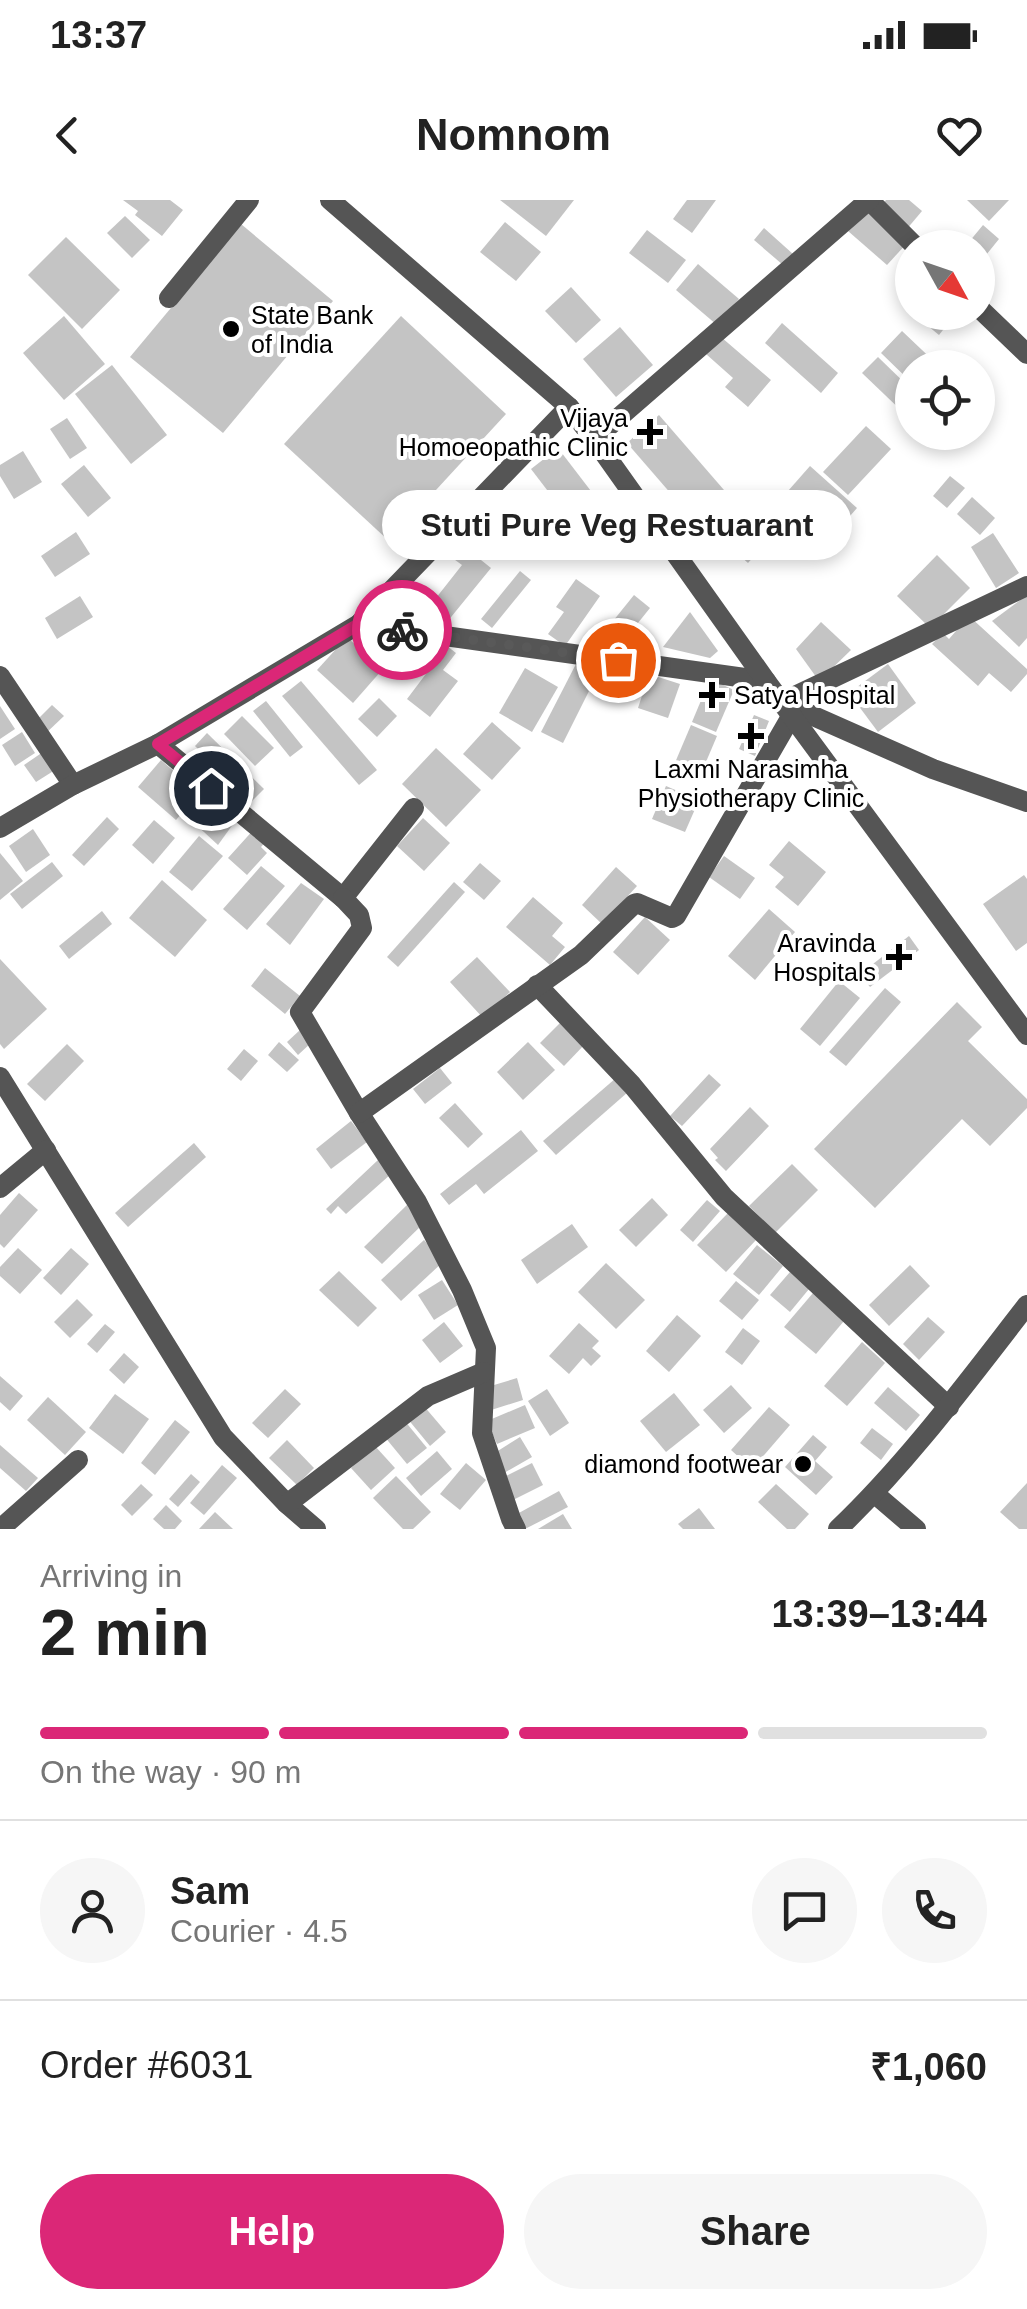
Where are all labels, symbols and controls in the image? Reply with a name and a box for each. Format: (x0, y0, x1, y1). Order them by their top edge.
text: 13:37 (50, 14, 147, 56)
icon: back (40, 108, 95, 163)
icon: heart (932, 108, 987, 163)
text: Nomnom (416, 109, 611, 160)
north arrow (895, 230, 995, 330)
map controls (895, 230, 995, 450)
place label: State Bank of India (251, 301, 374, 358)
marker: State Bank of India (220, 318, 242, 340)
button: locate (895, 350, 995, 450)
place label: Vijaya Homoeopathic Clinic (399, 404, 628, 461)
marker: Vijaya Homoeopathic Clinic (637, 419, 663, 445)
callout: Stuti Pure Veg Restuarant (383, 490, 853, 560)
text: Stuti Pure Veg Restuarant (421, 507, 813, 543)
courier (352, 580, 452, 680)
icon: bike (375, 603, 430, 658)
pin (576, 618, 661, 703)
icon: bag (591, 633, 646, 688)
place label: Satya Hospital (734, 681, 895, 709)
marker: Satya Hospital (699, 682, 725, 708)
marker: Laxmi Narasimha Physiotherapy Clinic (738, 723, 764, 749)
pin (169, 746, 254, 831)
place label: Laxmi Narasimha Physiotherapy Clinic (638, 755, 864, 812)
icon: home (184, 761, 239, 816)
place label: Aravinda Hospitals (773, 929, 876, 986)
marker: Aravinda Hospitals (886, 944, 912, 970)
place label: diamond footwear (584, 1450, 783, 1478)
marker: diamond footwear (792, 1453, 814, 1475)
text: Arriving in (40, 1558, 182, 1594)
text: 13:39–13:44 (771, 1593, 987, 1635)
text: 2 min (40, 1596, 210, 1669)
text: On the way · 90 m (40, 1754, 301, 1790)
button: person (40, 1858, 145, 1963)
button: chat (752, 1858, 857, 1963)
button: phone (882, 1858, 987, 1963)
text: Sam (170, 1870, 250, 1912)
text: Courier · 4.5 (170, 1913, 348, 1949)
text: Order #6031 (40, 2044, 253, 2086)
text: ₹1,060 (870, 2046, 987, 2088)
button: Help (40, 2174, 504, 2289)
button: Share (524, 2174, 987, 2289)

